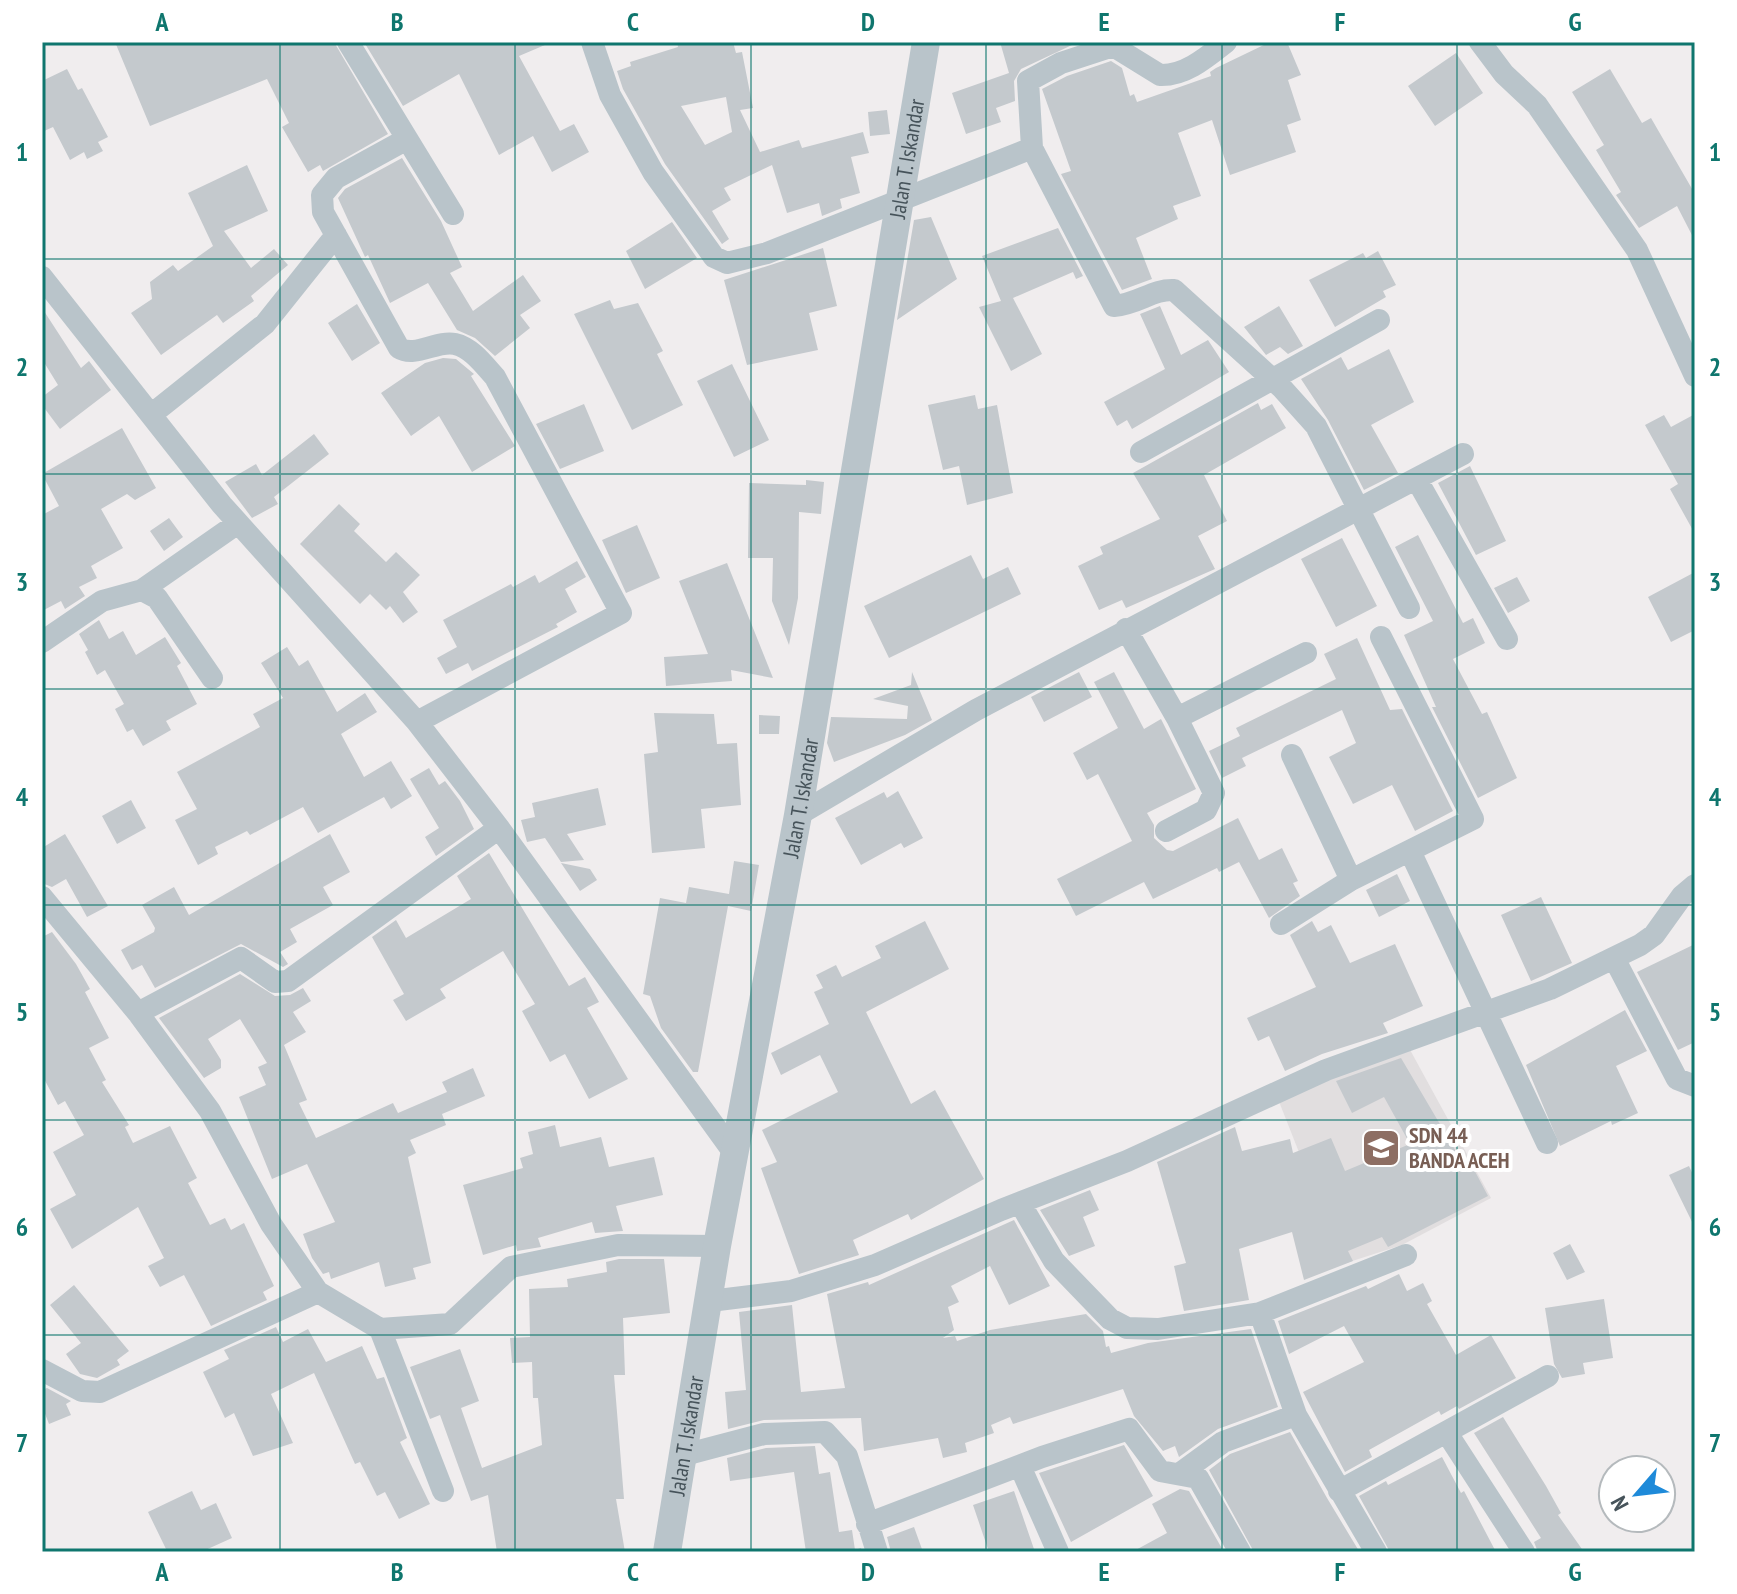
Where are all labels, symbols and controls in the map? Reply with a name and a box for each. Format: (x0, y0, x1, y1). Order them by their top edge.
text: A (154, 5, 169, 38)
text: B (391, 5, 404, 38)
text: C (627, 5, 639, 38)
text: D (861, 5, 875, 38)
text: E (1098, 5, 1110, 38)
text: F (1335, 5, 1346, 38)
text: G (1568, 5, 1582, 38)
street label: Jalan T. Iskandar (883, 97, 930, 221)
text: 1 (16, 135, 28, 168)
text: 1 (1709, 135, 1721, 168)
text: 2 (16, 350, 28, 383)
text: 2 (1709, 350, 1721, 383)
text: 3 (16, 565, 28, 598)
text: 3 (1709, 565, 1721, 598)
street label: Jalan T. Iskandar (776, 736, 825, 861)
text: 4 (16, 780, 29, 813)
text: 4 (1709, 780, 1722, 813)
text: 5 (16, 995, 28, 1028)
text: 5 (1709, 995, 1721, 1028)
place label: SDN 44 BANDA ACEH (1409, 1121, 1510, 1174)
school or university icon: SDN 44 BANDA ACEH (1360, 1127, 1402, 1169)
text: 6 (16, 1210, 28, 1243)
text: 6 (1709, 1210, 1721, 1243)
street label: Jalan T. Iskandar (662, 1374, 710, 1498)
text: 7 (16, 1426, 28, 1459)
text: 7 (1709, 1426, 1721, 1459)
north arrow (1597, 1454, 1677, 1534)
text: N (1604, 1492, 1634, 1515)
text: A (154, 1555, 169, 1588)
text: B (391, 1555, 404, 1588)
text: C (627, 1555, 639, 1588)
text: D (861, 1555, 875, 1588)
text: E (1098, 1555, 1110, 1588)
text: F (1335, 1555, 1346, 1588)
text: G (1568, 1555, 1582, 1588)

